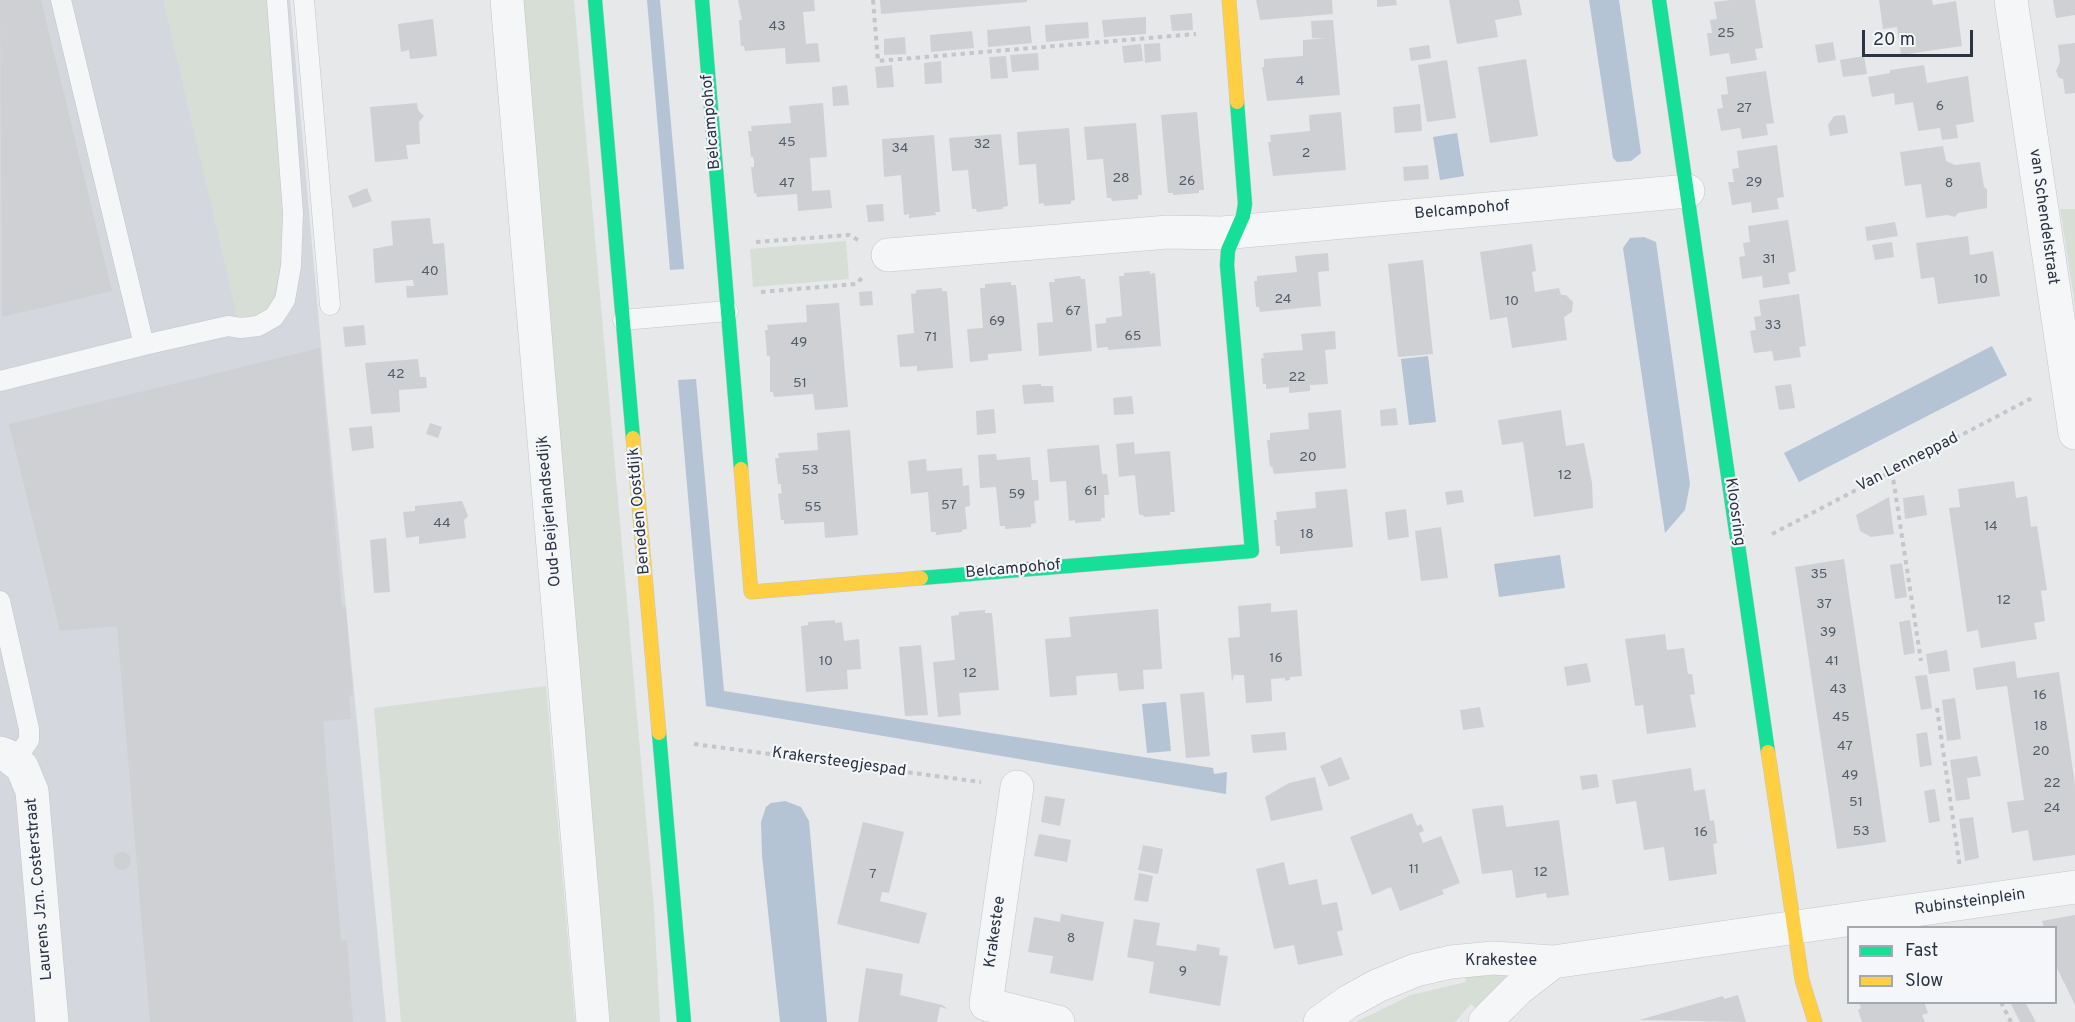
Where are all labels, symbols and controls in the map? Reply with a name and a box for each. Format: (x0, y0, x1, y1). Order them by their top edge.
scale bar (1865, 18, 1976, 56)
house number: 43 (768, 19, 786, 35)
house number: 25 (1717, 26, 1735, 42)
text: 20 m (1873, 29, 1915, 52)
street label: Belcampohof (698, 74, 726, 170)
house number: 4 (1296, 74, 1304, 90)
house number: 6 (1936, 99, 1944, 115)
house number: 27 (1736, 101, 1752, 117)
house number: 45 (778, 135, 796, 151)
house number: 32 (974, 137, 990, 153)
house number: 34 (891, 141, 909, 157)
house number: 2 (1302, 146, 1310, 162)
street label: van Schendelstraat (2024, 148, 2062, 286)
house number: 28 (1112, 171, 1130, 187)
house number: 26 (1179, 174, 1195, 190)
house number: 29 (1746, 175, 1762, 191)
house number: 47 (779, 176, 795, 192)
house number: 8 (1945, 176, 1953, 192)
street label: Belcampohof (1414, 197, 1510, 225)
house number: 31 (1762, 252, 1776, 268)
house number: 40 (421, 264, 439, 280)
house number: 10 (1974, 272, 1988, 288)
house number: 24 (1274, 292, 1292, 308)
house number: 10 (1505, 294, 1519, 310)
house number: 67 (1065, 304, 1081, 320)
house number: 69 (989, 314, 1005, 330)
house number: 33 (1765, 318, 1781, 334)
house number: 65 (1124, 329, 1142, 345)
house number: 71 (925, 330, 937, 346)
house number: 49 (791, 335, 807, 351)
house number: 42 (387, 367, 405, 383)
house number: 22 (1288, 370, 1306, 386)
house number: 51 (793, 376, 807, 392)
street label: Van Lenneppad (1854, 429, 1962, 497)
street label: Oud-Beijerlandsedijk (534, 434, 566, 588)
street label: Beneden Oostdijk (625, 447, 655, 575)
house number: 20 (1299, 450, 1317, 466)
house number: 53 (801, 463, 819, 479)
house number: 12 (1558, 468, 1572, 484)
street label: Kloosring (1720, 477, 1748, 547)
house number: 61 (1084, 484, 1098, 500)
house number: 59 (1009, 487, 1025, 503)
house number: 57 (941, 498, 957, 514)
house number: 55 (804, 500, 822, 516)
house number: 44 (433, 516, 451, 532)
house number: 14 (1984, 519, 1998, 535)
house number: 18 (1300, 527, 1314, 543)
street label: Belcampohof (965, 556, 1061, 584)
house number: 35 (1810, 567, 1828, 583)
house number: 12 (1997, 593, 2011, 609)
house number: 37 (1816, 597, 1832, 613)
house number: 39 (1820, 625, 1836, 641)
house number: 16 (1269, 651, 1283, 667)
house number: 10 (819, 654, 833, 670)
house number: 41 (1825, 654, 1839, 670)
house number: 12 (963, 666, 977, 682)
house number: 43 (1829, 682, 1847, 698)
house number: 16 (2033, 688, 2047, 704)
house number: 45 (1832, 710, 1850, 726)
house number: 18 (2034, 719, 2048, 735)
house number: 47 (1837, 739, 1853, 755)
street label: Krakersteegjespad (771, 744, 907, 782)
house number: 20 (2032, 744, 2050, 760)
house number: 49 (1842, 768, 1858, 784)
house number: 22 (2043, 776, 2061, 792)
house number: 51 (1849, 795, 1863, 811)
street label: Laurens Jzn. Costerstraat (22, 797, 58, 981)
house number: 24 (2043, 801, 2061, 817)
house number: 53 (1852, 824, 1870, 840)
house number: 16 (1694, 825, 1708, 841)
house number: 11 (1409, 862, 1419, 878)
house number: 12 (1534, 865, 1548, 881)
house number: 7 (869, 867, 877, 883)
street label: Rubinsteinplein (1913, 886, 2027, 920)
street label: Krakestee (981, 895, 1011, 969)
legend (1847, 926, 2057, 1004)
house number: 8 (1067, 931, 1075, 947)
text: Fast (1905, 940, 1938, 963)
street label: Krakestee (1465, 952, 1537, 972)
house number: 9 (1179, 964, 1187, 980)
text: Slow (1905, 970, 1943, 993)

